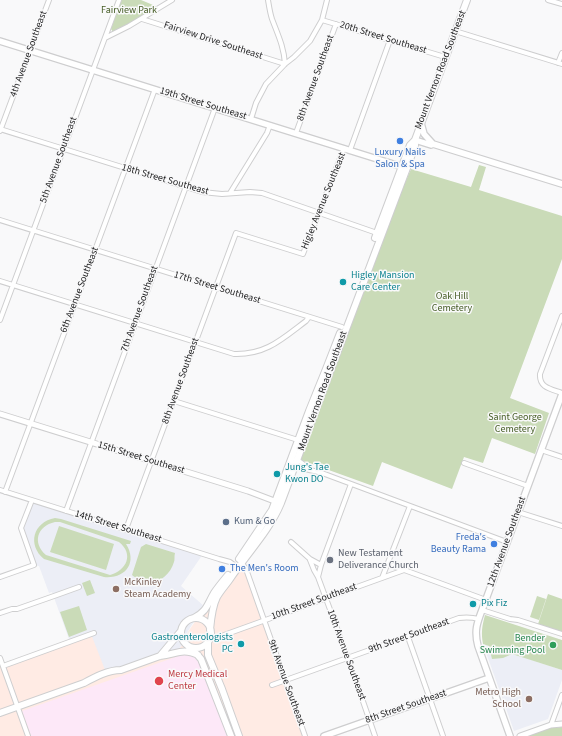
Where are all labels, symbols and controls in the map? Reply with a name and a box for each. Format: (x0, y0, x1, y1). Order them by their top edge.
park label: Fairview Park (101, 5, 157, 17)
street label: 4th Avenue Southeast (8, 9, 50, 99)
street label: Mount Vernon Road Southeast (413, 9, 469, 131)
street label: Fairview Drive Southeast (162, 19, 264, 63)
street label: 20th Street Southeast (338, 19, 428, 57)
street label: 8th Avenue Southeast (295, 33, 337, 123)
street label: 19th Street Southeast (158, 85, 248, 123)
street label: 5th Avenue Southeast (38, 115, 80, 205)
marker: Luxury Nails Salon & Spa (395, 136, 405, 146)
place label: Luxury Nails Salon & Spa (374, 147, 426, 170)
street label: Higley Avenue Southeast (299, 151, 349, 251)
street label: 18th Street Southeast (120, 162, 210, 198)
street label: 6th Avenue Southeast (58, 245, 102, 335)
street label: 7th Avenue Southeast (119, 264, 161, 354)
street label: 17th Street Southeast (172, 269, 262, 307)
place label: Higley Mansion Care Center (351, 270, 415, 294)
marker: Higley Mansion Care Center (338, 277, 348, 287)
park label: Oak Hill Cemetery (432, 291, 472, 314)
street label: Mount Vernon Road Southeast (296, 330, 350, 452)
street label: 8th Avenue Southeast (160, 336, 202, 426)
park label: Saint George Cemetery (488, 412, 542, 436)
street label: 15th Street Southeast (96, 439, 186, 477)
place label: Jung's Tae Kwon DO (285, 462, 329, 486)
marker: Jung's Tae Kwon DO (272, 469, 282, 479)
street label: 12th Avenue Southeast (485, 495, 529, 589)
street label: 14th Street Southeast (73, 508, 163, 546)
place label: Kum & Go (234, 516, 275, 528)
marker: Kum & Go (221, 517, 231, 527)
place label: Freda's Beauty Rama (431, 532, 486, 556)
marker: Freda's Beauty Rama (489, 539, 499, 549)
place label: New Testament Deliverance Church (338, 548, 419, 572)
marker: New Testament Deliverance Church (325, 555, 335, 565)
place label: The Men's Room (230, 563, 299, 575)
marker: The Men's Room (217, 564, 227, 574)
place label: McKinley Steam Academy (124, 577, 191, 600)
street label: 10th Street Southeast (270, 581, 358, 623)
marker: McKinley Steam Academy (111, 584, 121, 594)
place label: Pix Fiz (481, 598, 507, 610)
marker: Pix Fiz (468, 599, 478, 609)
street label: 10th Avenue Southeast (324, 608, 368, 702)
street label: 9th Street Southeast (367, 616, 451, 656)
place label: Gastroenterologists PC (151, 632, 233, 656)
place label: Bender Swimming Pool (480, 633, 545, 656)
street label: 9th Avenue Southeast (265, 638, 307, 728)
marker: Gastroenterologists PC (236, 639, 246, 649)
marker: Bender Swimming Pool (548, 640, 558, 650)
place label: Mercy Medical Center (168, 669, 227, 692)
marker: Mercy Medical Center (153, 675, 165, 687)
street label: 8th Street Southeast (364, 687, 448, 727)
place label: Metro High School (475, 687, 521, 710)
marker: Metro High School (524, 694, 534, 704)

